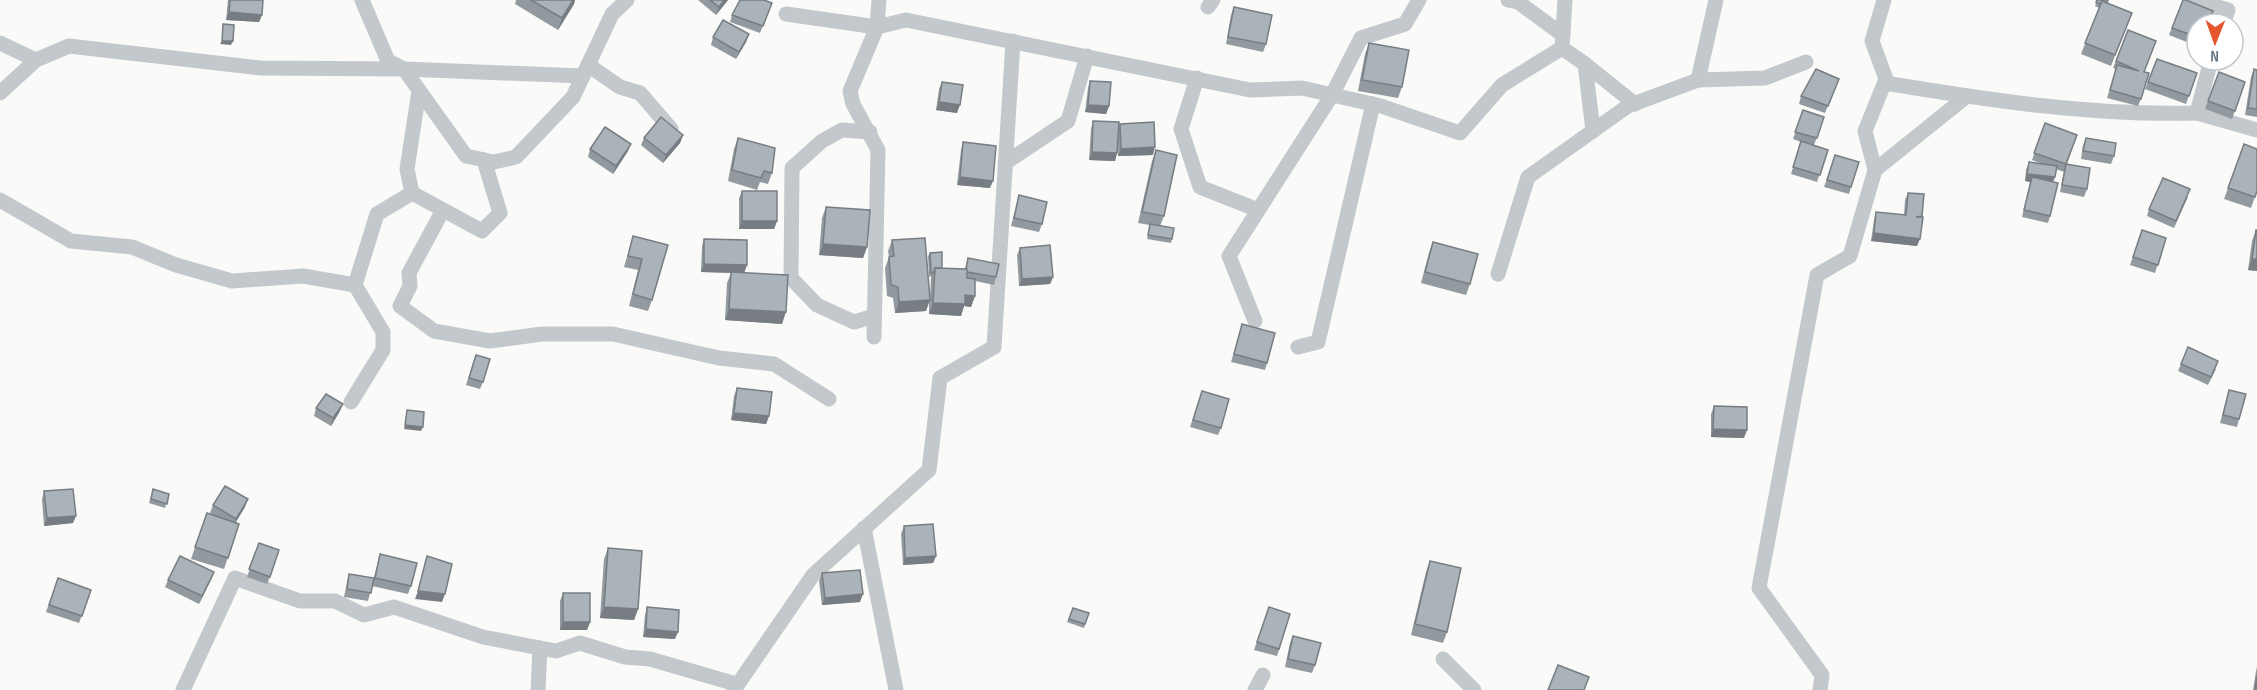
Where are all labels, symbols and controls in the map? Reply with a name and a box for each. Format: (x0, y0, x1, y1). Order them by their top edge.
north arrow (2185, 12, 2245, 72)
text: N (2210, 46, 2219, 65)

